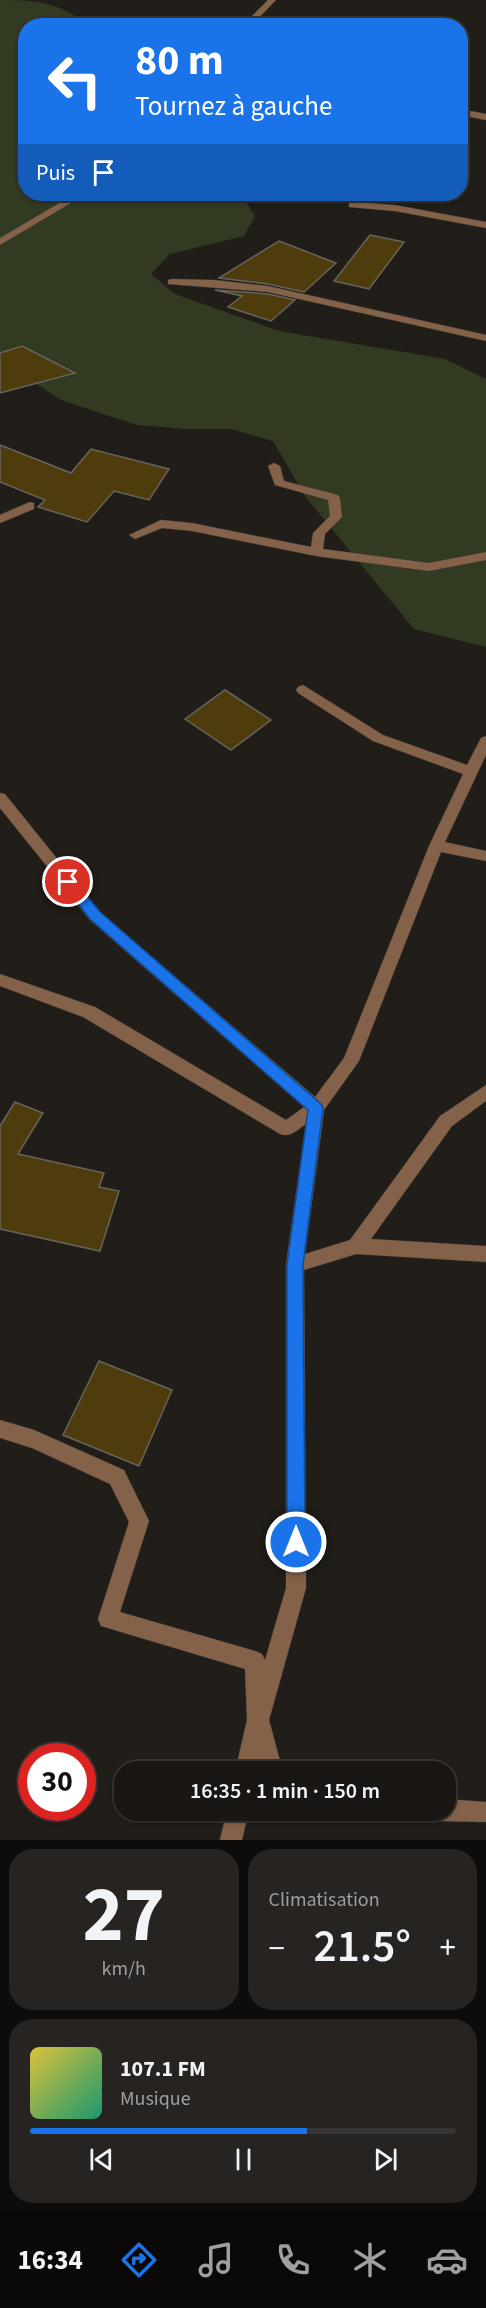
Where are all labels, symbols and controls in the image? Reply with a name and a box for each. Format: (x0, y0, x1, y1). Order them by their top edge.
text: 80 m (135, 31, 224, 91)
icon: left (36, 42, 114, 120)
text: Tournez à gauche (135, 87, 332, 126)
icon: arrive (87, 156, 120, 189)
text: Puis (36, 157, 75, 189)
pin (42, 856, 93, 907)
icon: arrive (51, 865, 84, 898)
position arrow (264, 1510, 328, 1574)
speed limit sign: 30 (18, 1743, 96, 1821)
text: 16:35 · 1 min · 150 m (190, 1775, 380, 1807)
text: 27 (83, 1860, 165, 1971)
text: Climatisation (269, 1886, 380, 1914)
text: 21.5° (314, 1915, 411, 1979)
text: − (269, 1925, 285, 1972)
text: + (440, 1925, 456, 1972)
text: km/h (102, 1955, 146, 1983)
text: 107.1 FM (120, 2053, 206, 2085)
text: Musique (120, 2085, 191, 2113)
icon: previous (85, 2143, 118, 2176)
icon: pause (227, 2143, 260, 2176)
icon: next (369, 2143, 402, 2176)
icon: directions (118, 2239, 160, 2281)
icon: music (195, 2239, 237, 2281)
icon: phone (272, 2239, 314, 2281)
icon: climate (349, 2239, 391, 2281)
icon: car (426, 2239, 468, 2281)
text: 16:34 (18, 2241, 83, 2280)

